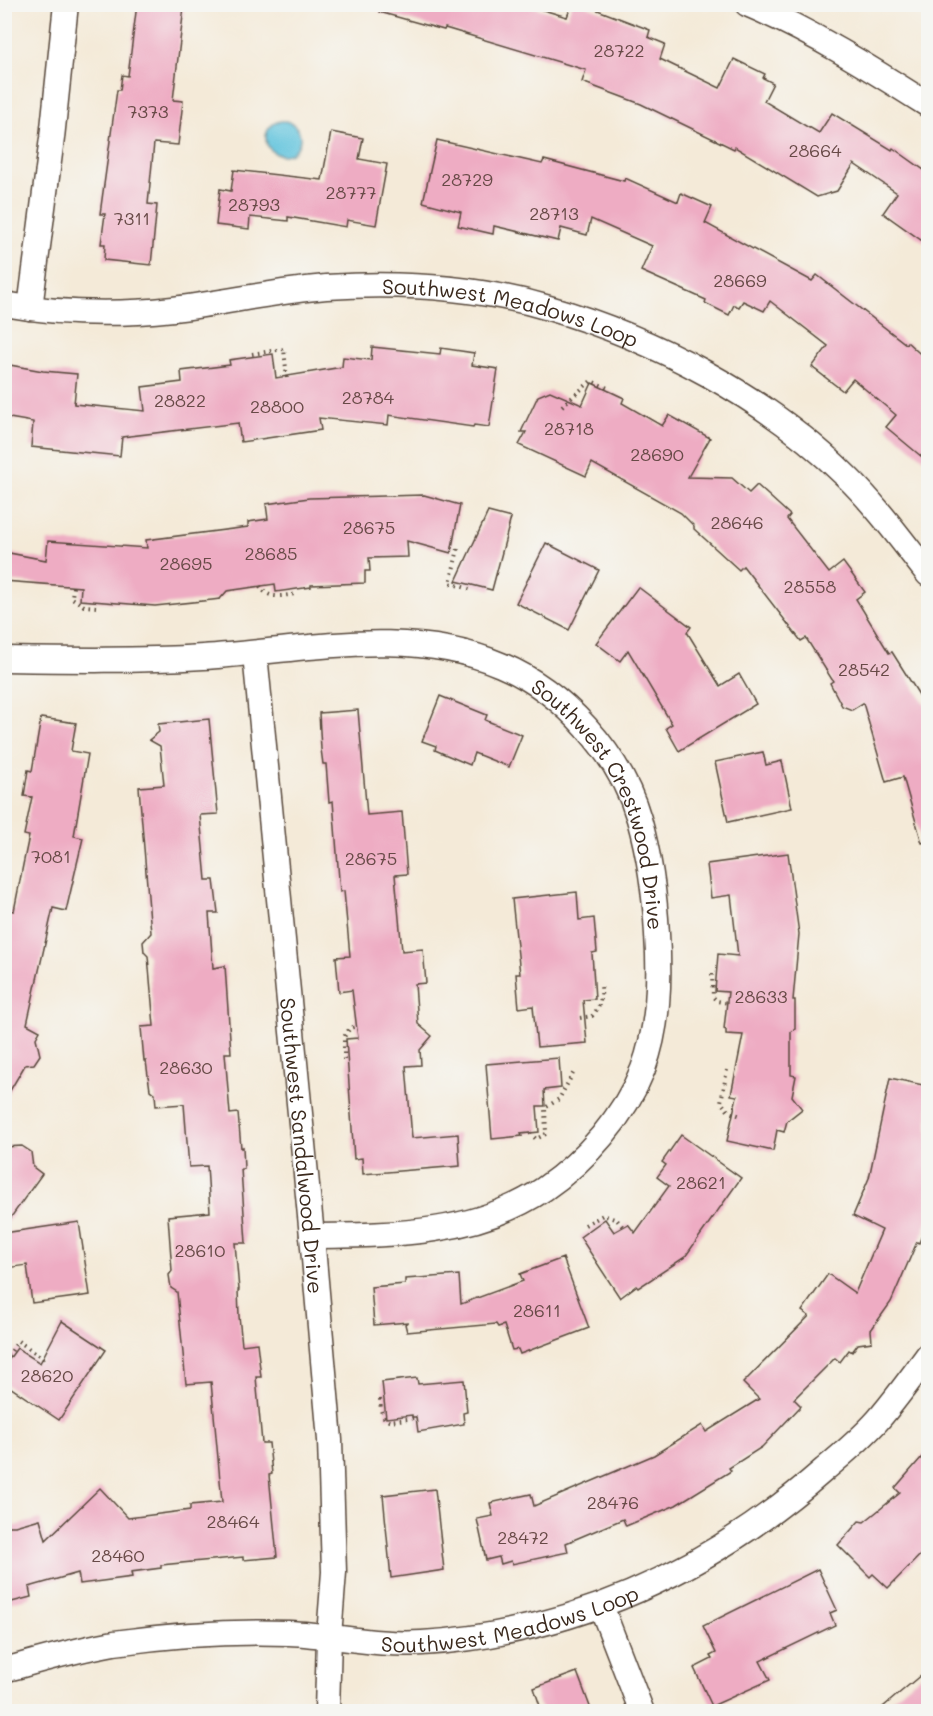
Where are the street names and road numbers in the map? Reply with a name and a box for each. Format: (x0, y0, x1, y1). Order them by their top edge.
street label: Southwest Meadows Loop (382, 272, 643, 352)
street label: Southwest Crestwood Drive (527, 672, 670, 931)
street label: Southwest Sandalwood Drive (275, 996, 331, 1295)
street label: Southwest Meadows Loop (380, 1578, 642, 1657)

